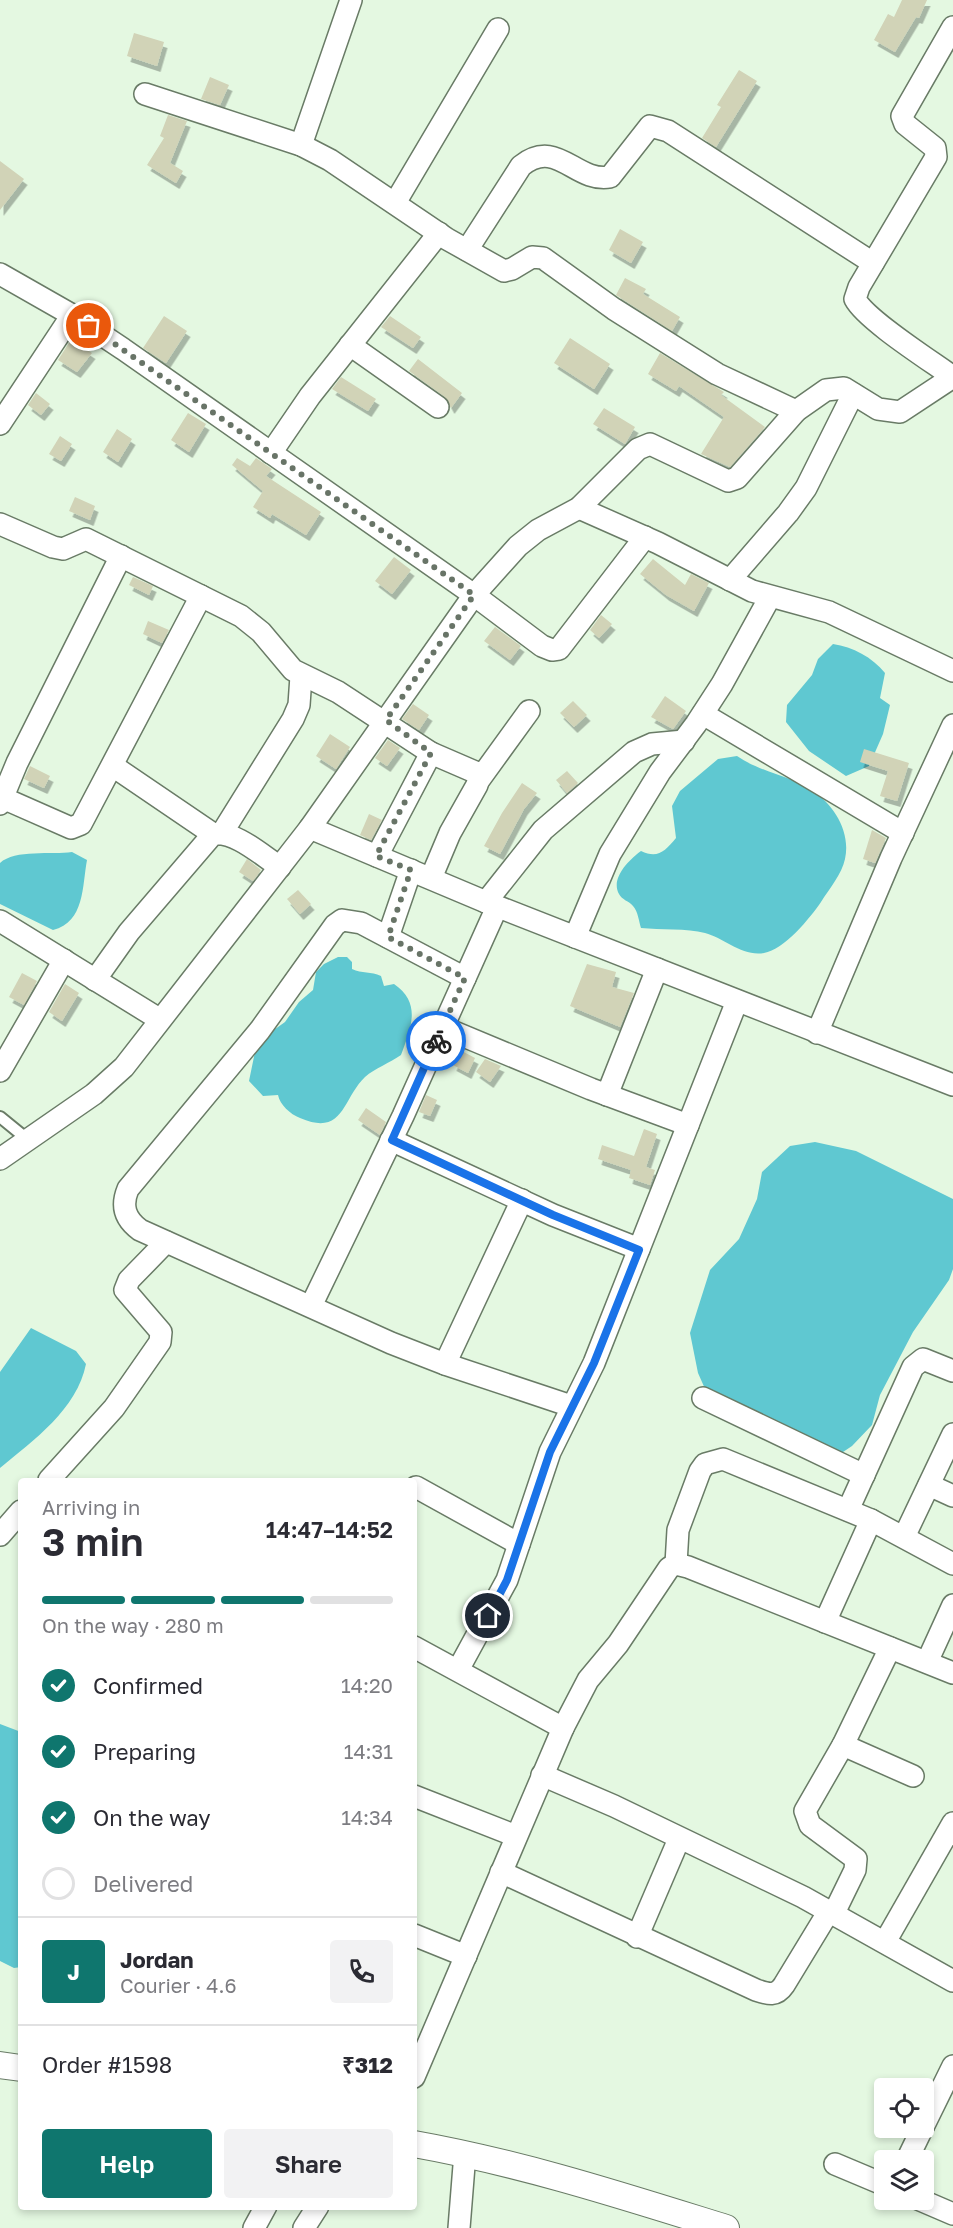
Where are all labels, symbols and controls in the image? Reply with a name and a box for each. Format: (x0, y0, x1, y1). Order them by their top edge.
pin (63, 300, 114, 351)
icon: bag (72, 309, 105, 342)
courier (406, 1011, 466, 1071)
icon: bike (420, 1025, 453, 1058)
text: Arriving in (42, 1495, 140, 1519)
text: 14:47–14:52 (266, 1516, 393, 1543)
text: 3 min (42, 1518, 144, 1565)
pin (462, 1590, 513, 1641)
icon: home (471, 1599, 504, 1632)
text: On the way · 280 m (42, 1613, 224, 1637)
icon: check (42, 1669, 75, 1702)
text: Confirmed (93, 1672, 203, 1699)
text: 14:20 (341, 1673, 393, 1697)
icon: check (42, 1735, 75, 1768)
text: Preparing (93, 1738, 196, 1765)
text: 14:31 (344, 1739, 393, 1763)
icon: check (42, 1801, 75, 1834)
text: On the way (93, 1804, 211, 1831)
text: 14:34 (341, 1805, 393, 1829)
text: Delivered (93, 1870, 193, 1897)
button: phone (330, 1940, 393, 2003)
text: Jordan (120, 1946, 194, 1973)
text: J (67, 1958, 80, 1985)
text: Courier · 4.6 (120, 1973, 237, 1997)
text: Order #1598 (42, 2051, 172, 2078)
text: ₹312 (342, 2051, 393, 2078)
map controls (874, 2078, 934, 2210)
button: locate (874, 2078, 934, 2138)
button: Help (42, 2129, 212, 2198)
button: Share (224, 2129, 393, 2198)
button: layers (874, 2150, 934, 2210)

